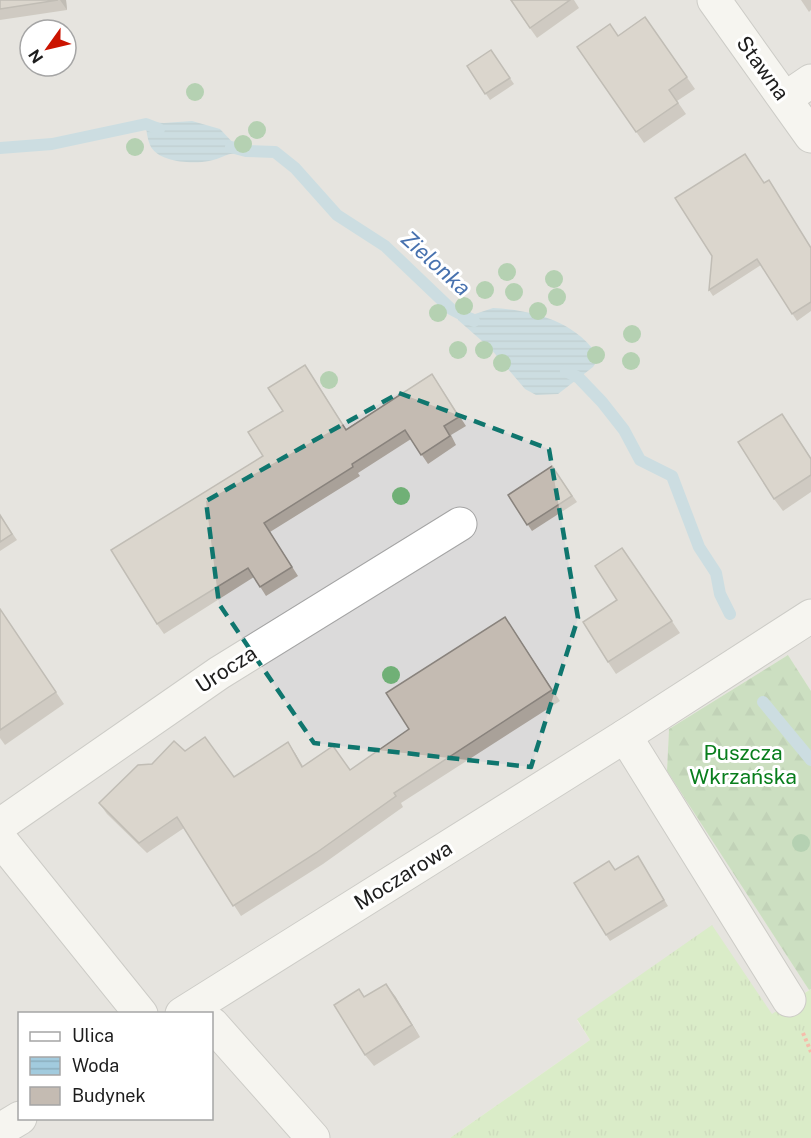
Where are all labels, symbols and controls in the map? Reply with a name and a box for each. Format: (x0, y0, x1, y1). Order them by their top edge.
north arrow (18, 18, 78, 78)
street label: Stawna (731, 31, 795, 105)
text: N (25, 46, 47, 67)
water label: Zielonka (396, 225, 476, 301)
street label: Urocza (191, 640, 261, 698)
park label: Puszcza Wkrzańska (689, 740, 797, 789)
street label: Moczarowa (349, 835, 457, 915)
legend (18, 1012, 213, 1120)
text: Ulica (72, 1025, 114, 1046)
text: Woda (72, 1055, 119, 1076)
text: Budynek (72, 1085, 146, 1106)

